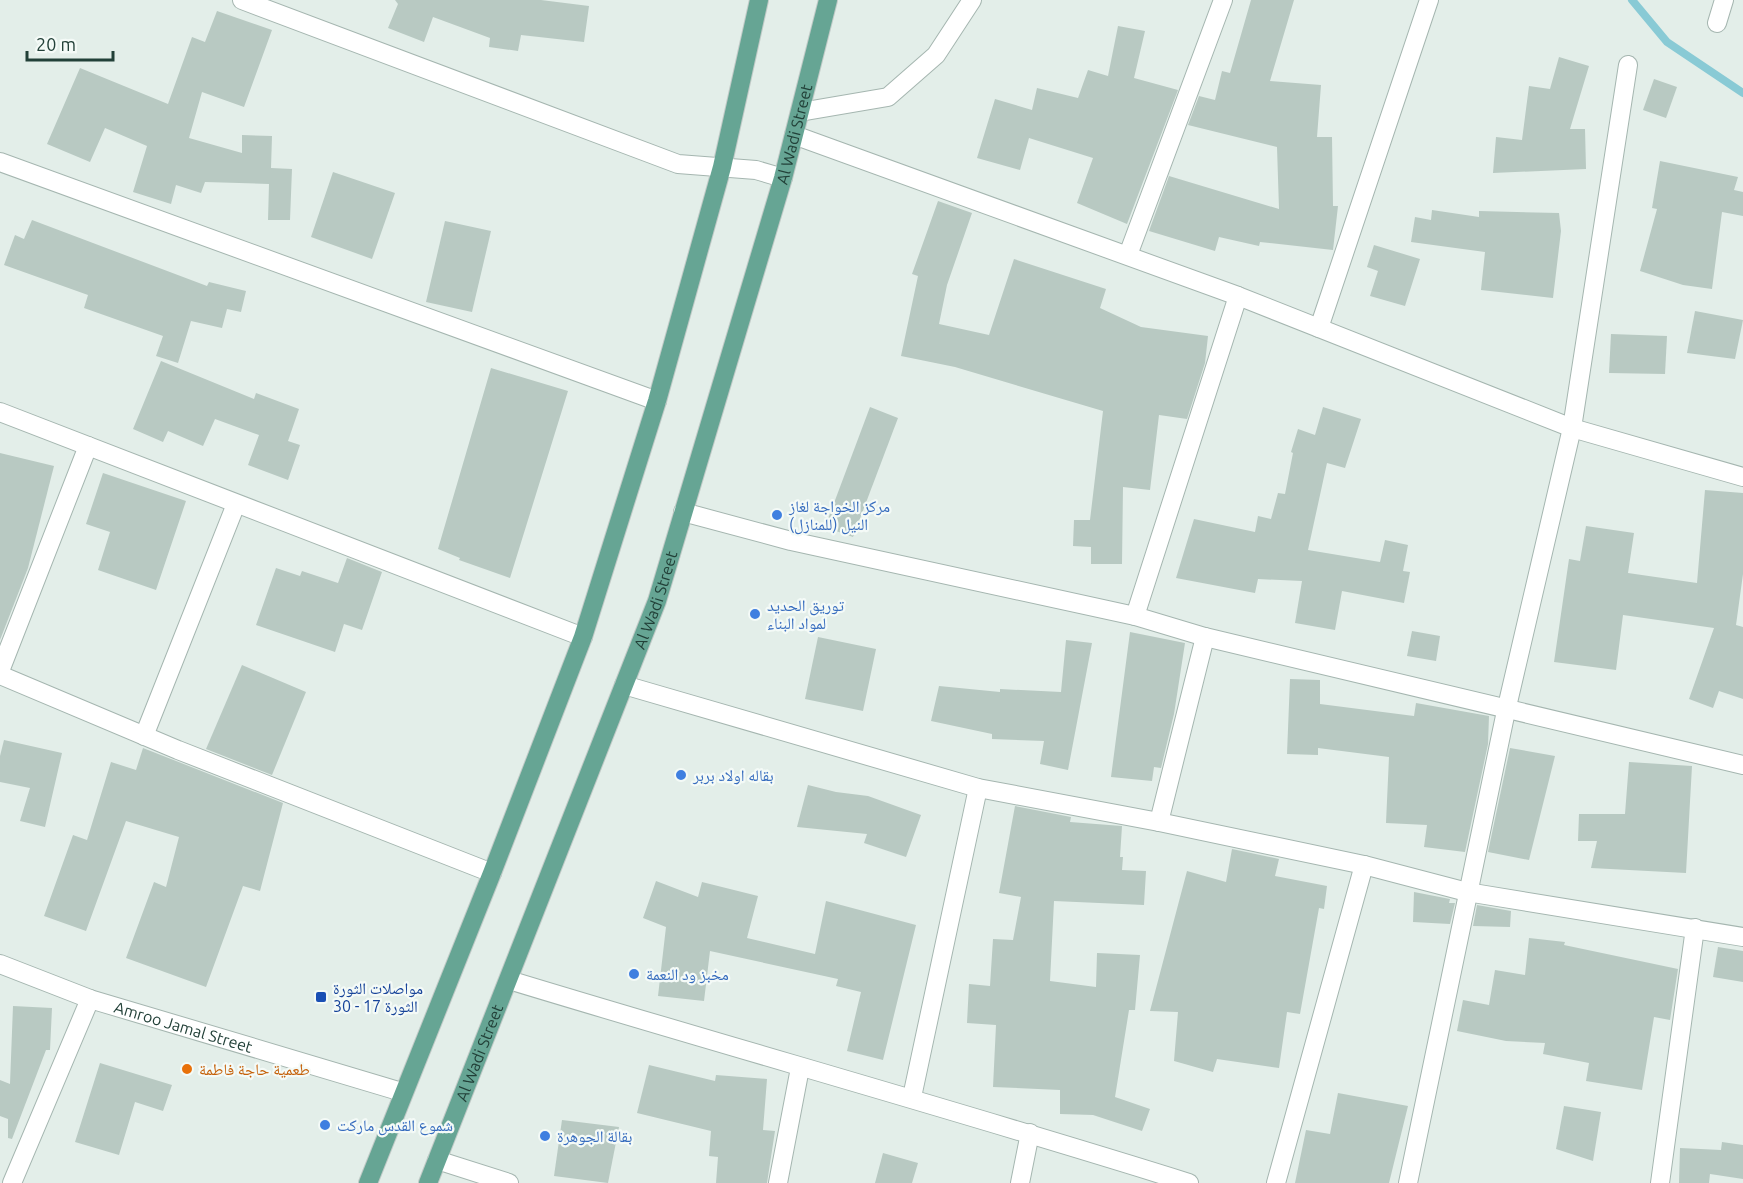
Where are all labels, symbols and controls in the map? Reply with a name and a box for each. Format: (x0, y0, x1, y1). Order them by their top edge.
scale bar (27, 24, 112, 62)
text: 20 m (36, 34, 76, 54)
street label: Al Wadi Street (773, 82, 816, 186)
place label: مركز الخواجة لغاز النيل (للمنازل) (788, 497, 890, 535)
marker: مركز الخواجة لغاز النيل (للمنازل) (770, 508, 784, 522)
street label: Al Wadi Street (630, 548, 681, 652)
place label: توريق الحديد لمواد البناء (767, 596, 844, 633)
marker: توريق الحديد لمواد البناء (748, 607, 762, 621)
place label: بقاله اولاد بربر (692, 766, 774, 785)
marker: بقاله اولاد بربر (674, 768, 688, 782)
place label: مخبز ود النعمة (646, 965, 729, 984)
marker: مخبز ود النعمة (627, 967, 641, 981)
place label: مواصلات الثورة 30 - الثورة 17 (333, 979, 423, 1016)
marker: مواصلات الثورة 30 - الثورة 17 (314, 990, 328, 1004)
street label: Amroo Jamal Street (112, 998, 255, 1056)
street label: Al Wadi Street (452, 1001, 507, 1104)
place label: طعمية حاجة فاطمة (199, 1060, 310, 1078)
marker: طعمية حاجة فاطمة (180, 1062, 194, 1076)
place label: شموع القدس ماركت (337, 1116, 453, 1136)
marker: شموع القدس ماركت (318, 1118, 332, 1132)
place label: بقالة الجوهرة (557, 1127, 632, 1146)
marker: بقالة الجوهرة (538, 1129, 552, 1143)

